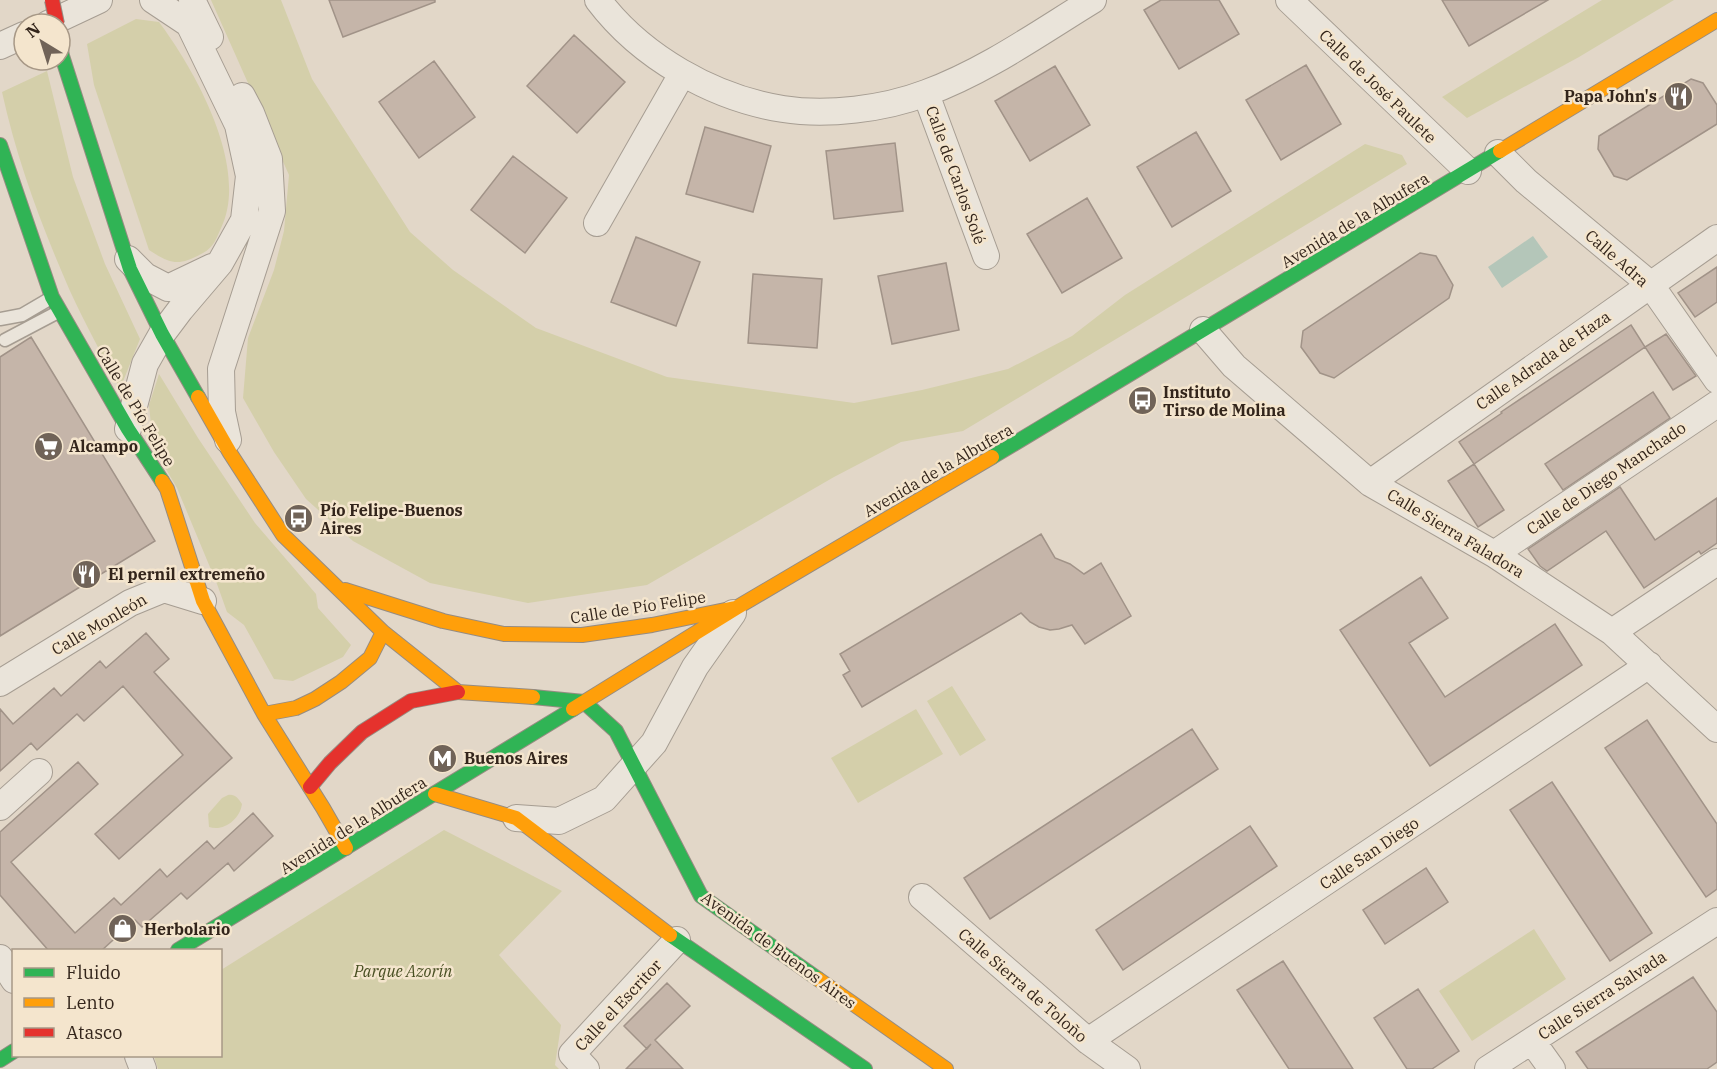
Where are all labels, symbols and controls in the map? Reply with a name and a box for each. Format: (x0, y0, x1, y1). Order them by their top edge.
north arrow (12, 12, 72, 72)
text: N (22, 18, 44, 42)
street label: Calle de José Paulete (1315, 25, 1441, 147)
restaurant icon: Papa John's (1662, 80, 1694, 112)
place label: Papa John's (1564, 86, 1657, 106)
street label: Calle de Carlos Solé (922, 103, 990, 247)
street label: Avenida de la Albufera (1277, 168, 1433, 272)
street label: Calle Adra (1581, 225, 1653, 291)
street label: Calle Adrada de Haza (1472, 306, 1614, 414)
street label: Calle de Pío Felipe (92, 342, 180, 470)
place label: Instituto Tirso de Molina (1163, 382, 1286, 420)
bus stop icon: Instituto Tirso de Molina (1126, 385, 1158, 417)
street label: Calle de Diego Manchado (1523, 417, 1689, 539)
street label: Avenida de la Albufera (860, 419, 1016, 521)
supermarket icon: Alcampo (32, 430, 64, 462)
place label: Alcampo (69, 436, 138, 456)
street label: Calle Sierra Faladora (1384, 484, 1529, 582)
place label: Pío Felipe-Buenos Aires (320, 500, 463, 538)
bus stop icon: Pío Felipe-Buenos Aires (283, 503, 315, 535)
restaurant icon: El pernil extremeño (71, 558, 103, 590)
place label: El pernil extremeño (108, 564, 265, 584)
street label: Calle de Pío Felipe (569, 586, 707, 628)
street label: Calle Monleón (48, 589, 150, 659)
metro station icon: Buenos Aires (427, 742, 459, 774)
place label: Buenos Aires (464, 748, 568, 768)
street label: Avenida de la Albufera (276, 772, 430, 878)
street label: Calle San Diego (1316, 812, 1422, 894)
street label: Avenida de Buenos Aires (698, 887, 860, 1013)
shop icon: Herbolario (107, 913, 139, 945)
place label: Herbolario (144, 919, 230, 939)
street label: Calle Sierra de Toloño (954, 924, 1092, 1046)
street label: Calle Sierra Salvada (1534, 946, 1670, 1044)
legend (12, 949, 222, 1057)
street label: Calle el Escritor (570, 955, 666, 1055)
text: Fluido (66, 961, 121, 984)
park label: Parque Azorín (353, 961, 452, 981)
text: Lento (66, 991, 114, 1014)
text: Atasco (66, 1021, 122, 1044)

